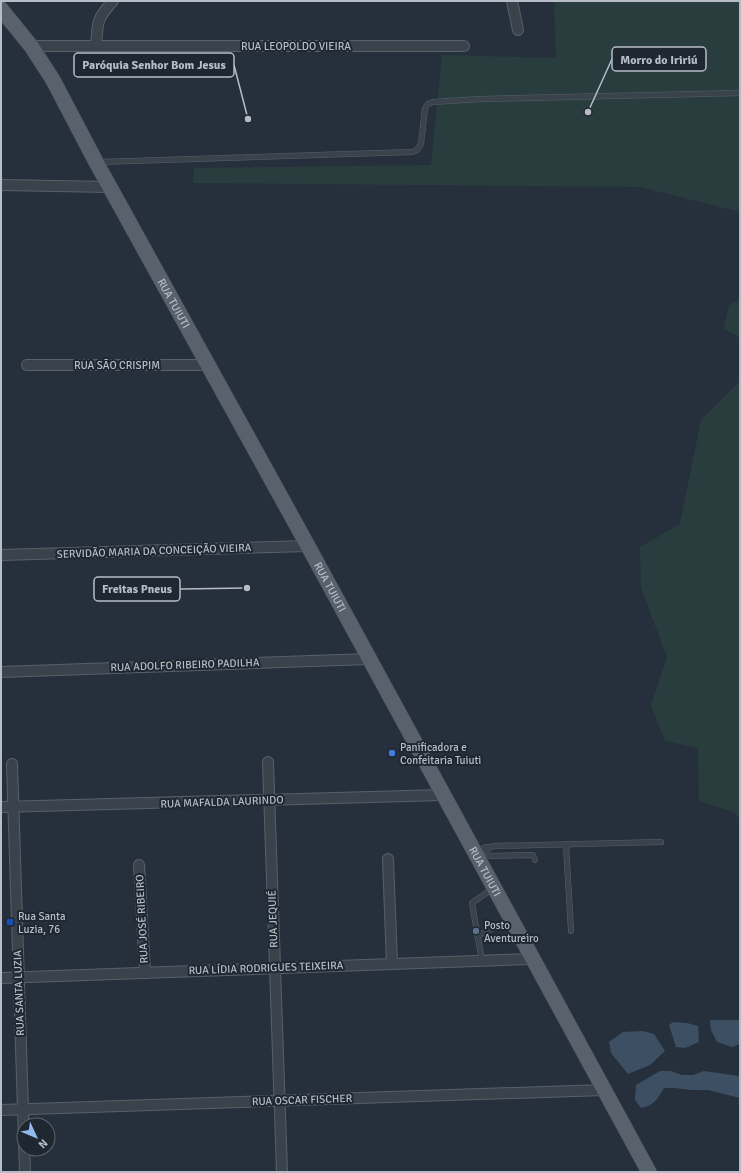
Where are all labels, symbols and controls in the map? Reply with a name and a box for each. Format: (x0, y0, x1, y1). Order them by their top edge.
street label: RUA LEOPOLDO VIEIRA (241, 40, 351, 53)
callout: Morro do Iririú (612, 47, 706, 71)
callout: Paróquia Senhor Bom Jesus (74, 53, 234, 77)
text: Morro do Iririú (620, 53, 698, 68)
text: Paróquia Senhor Bom Jesus (82, 58, 226, 73)
street label: RUA TUIUTI (155, 276, 193, 330)
street label: RUA SÃO CRISPIM (74, 359, 160, 372)
street label: SERVIDÃO MARIA DA CONCEIÇÃO VIEIRA (56, 541, 252, 561)
street label: RUA TUIUTI (311, 560, 349, 614)
callout: Freitas Pneus (94, 577, 180, 601)
text: Freitas Pneus (102, 582, 173, 597)
street label: RUA ADOLFO RIBEIRO PADILHA (110, 656, 260, 674)
place label: Panificadora e Confeitaria Tuiuti (400, 741, 481, 767)
marker: Panificadora e Confeitaria Tuiuti (387, 748, 397, 758)
street label: RUA MAFALDA LAURINDO (160, 793, 284, 811)
street label: RUA TUIUTI (466, 844, 504, 899)
street label: RUA JOSÉ RIBEIRO (132, 874, 151, 964)
street label: RUA JEQUIÉ (264, 890, 281, 948)
place label: Rua Santa Luzia, 76 (18, 910, 66, 936)
marker: Rua Santa Luzia, 76 (5, 917, 15, 927)
place label: Posto Aventureiro (484, 919, 539, 945)
marker: Posto Aventureiro (471, 926, 481, 936)
street label: RUA SANTA LUZIA (11, 950, 27, 1036)
street label: RUA LÍDIA RODRIGUES TEIXEIRA (188, 958, 344, 977)
street label: RUA OSCAR FISCHER (252, 1092, 353, 1108)
north arrow (16, 1117, 56, 1157)
text: N (35, 1136, 50, 1151)

